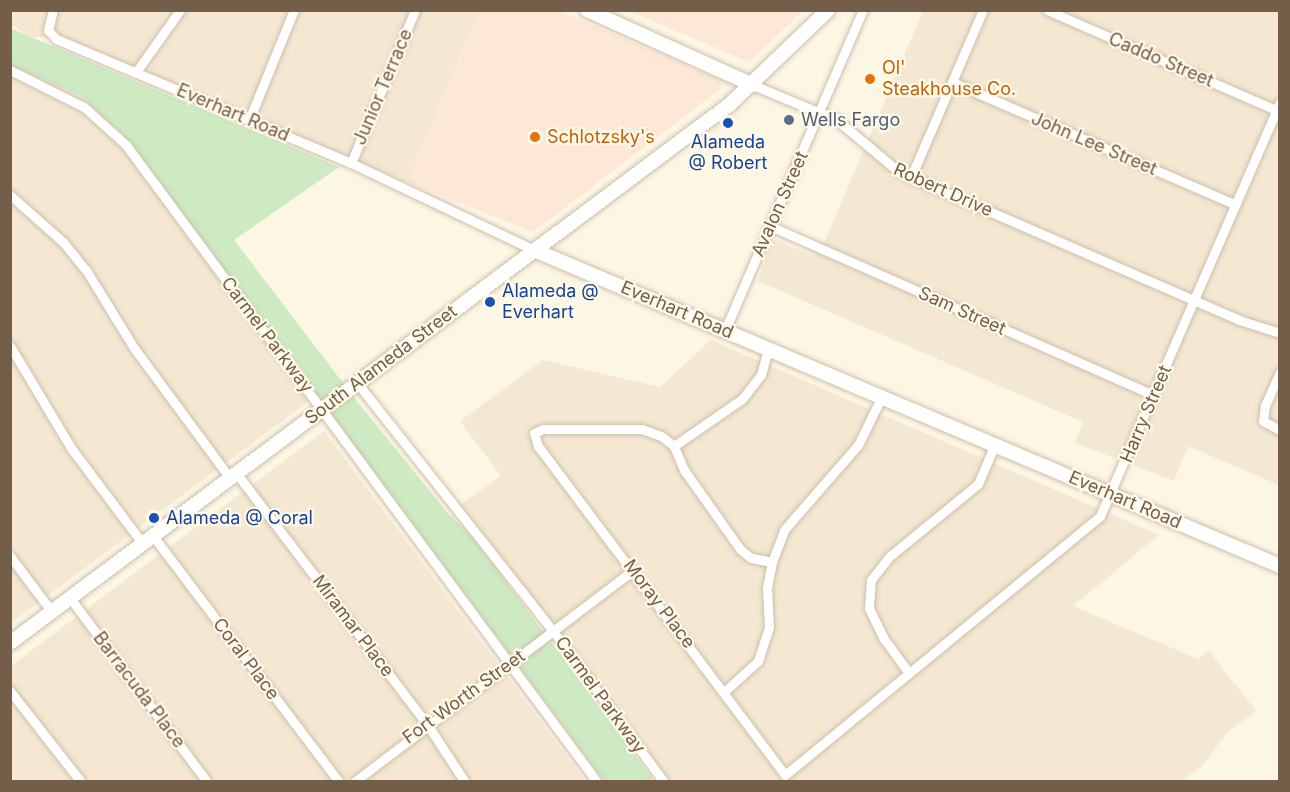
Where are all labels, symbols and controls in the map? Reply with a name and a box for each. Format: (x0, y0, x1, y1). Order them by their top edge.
street label: Junior Terrace (349, 26, 417, 148)
street label: Caddo Street (1105, 28, 1217, 92)
place label: Ol' Steakhouse Co. (882, 58, 1016, 100)
marker: Ol' Steakhouse Co. (863, 72, 877, 86)
street label: Everhart Road (173, 80, 293, 146)
street label: John Lee Street (1028, 108, 1160, 180)
place label: Wells Fargo (801, 109, 900, 131)
marker: Wells Fargo (782, 113, 796, 127)
marker: Alameda @ Robert (721, 116, 735, 130)
place label: Schlotzsky's (547, 126, 655, 148)
marker: Schlotzsky's (528, 130, 542, 144)
place label: Alameda @ Robert (688, 132, 768, 174)
street label: Avalon Street (747, 148, 813, 260)
street label: Robert Drive (890, 159, 996, 221)
street label: Carmel Parkway (216, 273, 318, 397)
street label: Everhart Road (617, 277, 737, 343)
place label: Alameda @ Everhart (502, 281, 599, 324)
street label: Sam Street (915, 282, 1009, 340)
marker: Alameda @ Everhart (483, 295, 497, 309)
street label: South Alameda Street (301, 301, 461, 429)
street label: Harry Street (1116, 362, 1176, 466)
street label: Everhart Road (1065, 467, 1185, 533)
place label: Alameda @ Coral (166, 507, 313, 529)
marker: Alameda @ Coral (147, 511, 161, 525)
street label: Moray Place (619, 555, 699, 653)
street label: Miramar Place (308, 571, 398, 681)
street label: Coral Place (208, 614, 284, 704)
street label: Barracuda Place (88, 628, 190, 752)
street label: Carmel Parkway (550, 632, 650, 758)
street label: Fort Worth Street (399, 645, 529, 749)

